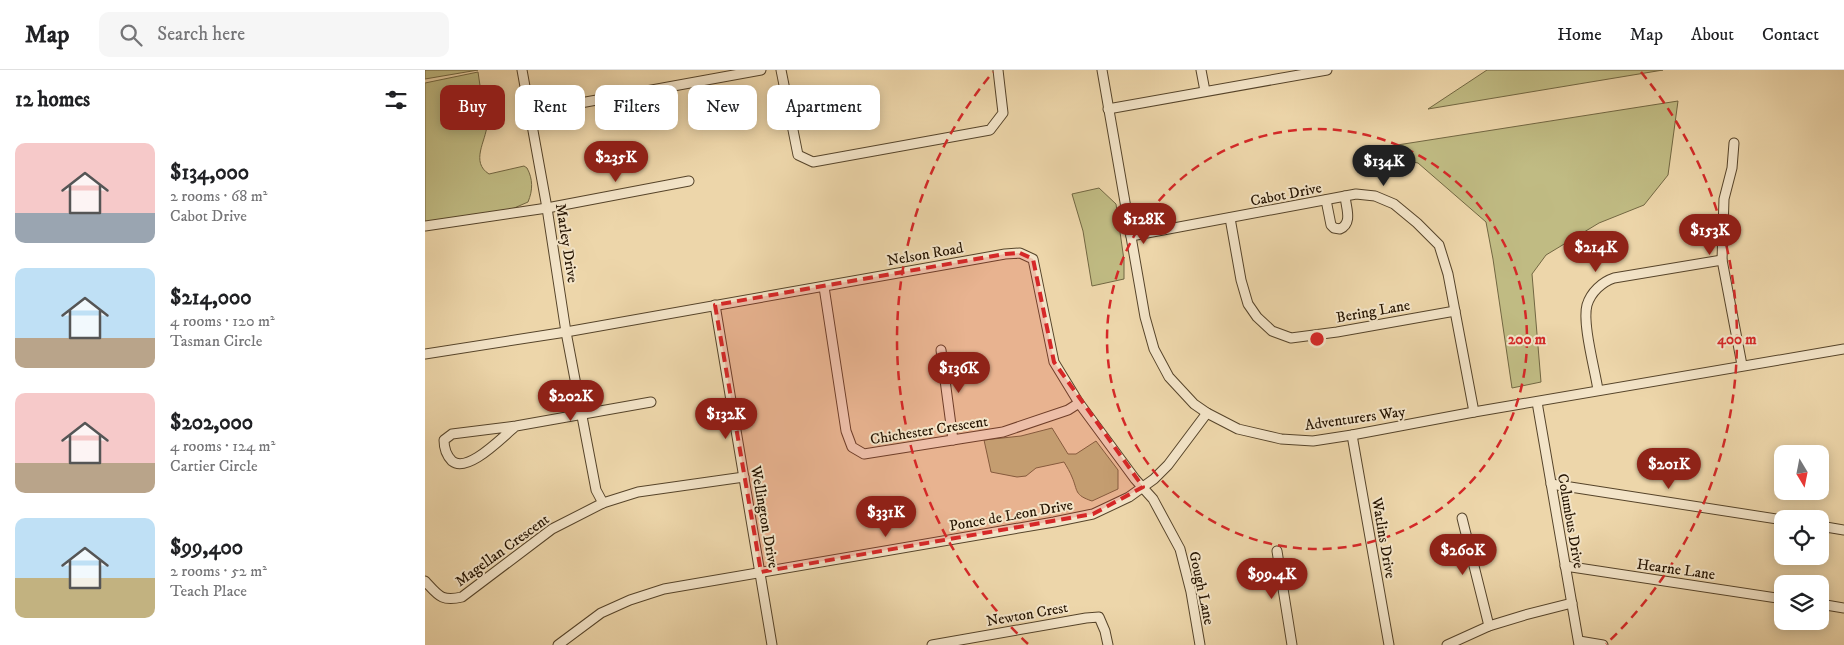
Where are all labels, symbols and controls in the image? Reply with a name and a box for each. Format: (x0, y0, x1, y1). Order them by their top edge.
search box (99, 12, 449, 57)
text: Map (25, 20, 69, 50)
icon: search (117, 21, 145, 49)
text: Search here (157, 23, 245, 46)
text: Home (1557, 24, 1602, 46)
text: Map (1630, 24, 1663, 46)
text: About (1691, 24, 1734, 46)
text: Contact (1762, 24, 1819, 46)
chip: Buy (440, 85, 505, 130)
chip: Rent (515, 85, 585, 130)
chip: Filters (595, 85, 678, 130)
chip: New (688, 85, 757, 130)
chip: Apartment (767, 85, 880, 130)
icon: filters (382, 86, 410, 114)
text: 12 homes (15, 87, 90, 113)
pin: $235K (581, 140, 651, 183)
pin: $134K (1349, 144, 1419, 187)
text: $235K (595, 147, 637, 167)
text: $134K (1363, 151, 1405, 171)
text: $134,000 (170, 160, 249, 186)
icon: home (55, 163, 115, 223)
street label: Cabot Drive (1249, 178, 1323, 211)
text: 2 rooms · 68 m² (170, 186, 267, 206)
street label: Marley Drive (551, 202, 582, 284)
pin: $128K (1109, 202, 1179, 245)
text: Cabot Drive (170, 206, 247, 226)
text: $128K (1123, 209, 1165, 229)
pin: $153K (1675, 214, 1745, 256)
text: $153K (1690, 220, 1730, 240)
pin: $214K (1561, 230, 1631, 273)
text: $214K (1575, 237, 1617, 257)
street label: Nelson Road (885, 238, 965, 271)
text: $214,000 (170, 285, 252, 311)
icon: home (55, 288, 115, 348)
street label: Bering Lane (1335, 296, 1412, 327)
text: 4 rooms · 120 m² (170, 311, 275, 331)
centre of rings (1308, 330, 1326, 348)
text: 200 m (1508, 330, 1547, 349)
text: 400 m (1716, 330, 1757, 349)
text: Tasman Circle (170, 331, 262, 351)
pin: $136K (924, 352, 994, 394)
text: $136K (939, 358, 979, 378)
pin: $202K (536, 380, 606, 422)
text: $202K (549, 386, 593, 406)
pin: $132K (691, 398, 761, 440)
street label: Adventurers Way (1304, 402, 1407, 435)
text: $132K (706, 404, 746, 424)
text: $202,000 (170, 410, 253, 436)
street label: Chichester Crescent (869, 412, 989, 449)
icon: home (55, 413, 115, 473)
text: 4 rooms · 124 m² (170, 436, 275, 456)
north arrow (1774, 445, 1829, 500)
map controls (1774, 445, 1829, 630)
pin: $201K (1634, 448, 1704, 490)
text: $201K (1648, 454, 1690, 474)
text: Cartier Circle (170, 456, 258, 476)
street label: Wellington Drive (746, 463, 783, 570)
street label: Columbus Drive (1553, 472, 1588, 570)
street label: Ponce de Leon Drive (948, 495, 1074, 536)
street label: Watlins Drive (1367, 495, 1400, 580)
pin: $331K (851, 496, 921, 538)
text: $331K (867, 502, 905, 522)
street label: Magellan Crescent (451, 510, 553, 591)
button: locate (1774, 510, 1829, 565)
pin: $260K (1428, 534, 1498, 576)
text: $99,400 (170, 535, 243, 561)
icon: home (55, 538, 115, 598)
text: $260K (1441, 540, 1485, 560)
street label: Gough Lane (1184, 550, 1219, 627)
street label: Hearne Lane (1636, 555, 1716, 584)
pin: $99.4K (1231, 558, 1313, 600)
text: 2 rooms · 52 m² (170, 561, 267, 581)
text: $99.4K (1247, 564, 1297, 584)
button: layers (1774, 575, 1829, 630)
text: Teach Place (170, 581, 247, 601)
street label: Newton Crest (985, 598, 1070, 631)

